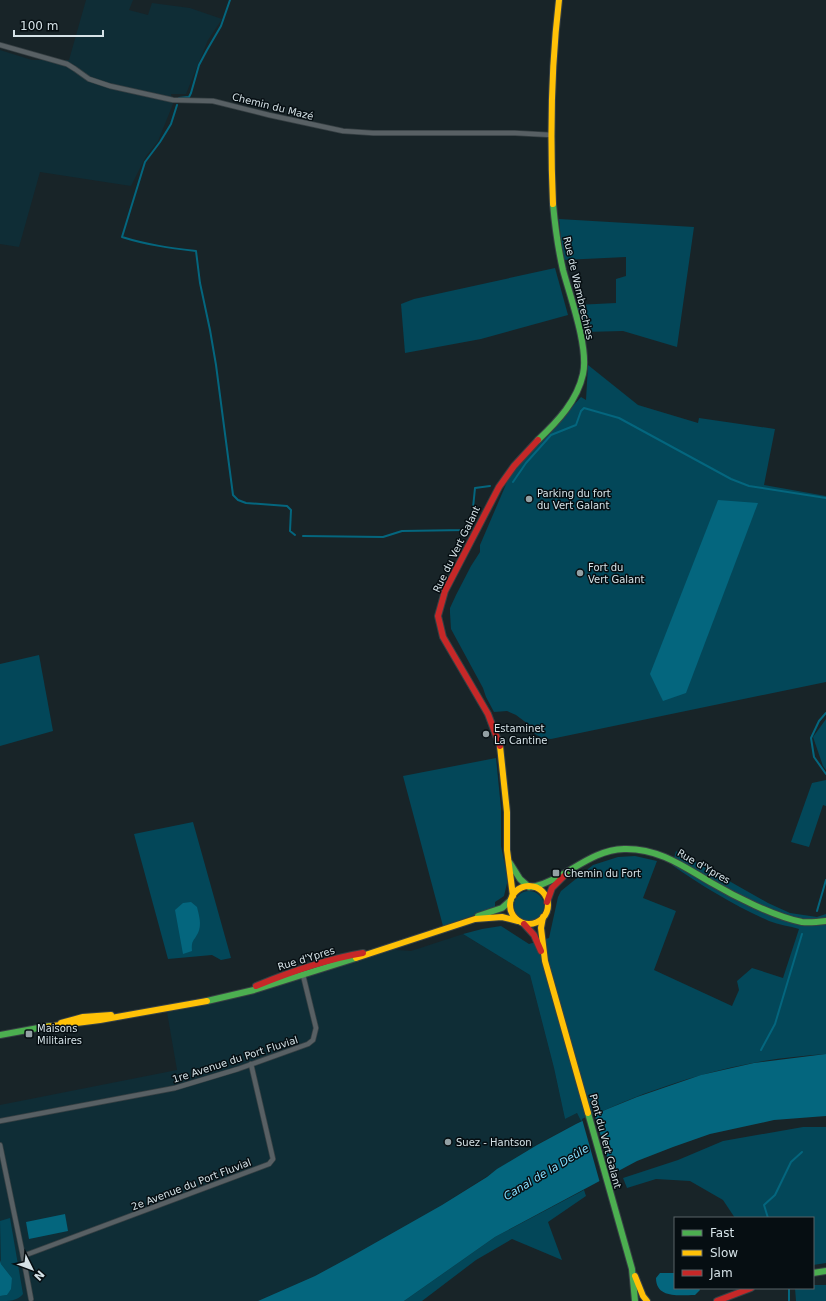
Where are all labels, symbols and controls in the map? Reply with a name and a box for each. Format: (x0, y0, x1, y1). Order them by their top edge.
scale bar (14, 12, 103, 38)
text: 100 m (20, 19, 58, 33)
street label: Chemin du Mazé (231, 91, 315, 122)
street label: Rue de Wambrechies (561, 236, 596, 341)
place label: Parking du fort du Vert Galant (537, 488, 611, 511)
marker: Parking du fort du Vert Galant (524, 494, 534, 504)
street label: Rue du Vert Galant (431, 504, 482, 594)
place label: Fort du Vert Galant (588, 562, 645, 585)
marker: Fort du Vert Galant (575, 568, 585, 578)
place label: Estaminet La Cantine (494, 723, 548, 746)
marker: Estaminet La Cantine (481, 729, 491, 739)
street label: Rue d'Ypres (675, 847, 732, 886)
marker: Chemin du Fort (551, 868, 561, 878)
place label: Chemin du Fort (564, 868, 641, 879)
street label: Rue d'Ypres (276, 945, 336, 972)
place label: Maisons Militaires (37, 1023, 82, 1046)
marker: Maisons Militaires (24, 1029, 34, 1039)
street label: 1re Avenue du Port Fluvial (171, 1034, 299, 1085)
street label: Pont du Vert Galant (588, 1093, 623, 1190)
marker: Suez - Hantson (443, 1137, 453, 1147)
place label: Suez - Hantson (456, 1137, 532, 1148)
water label: Canal de la Deûle (501, 1142, 591, 1203)
street label: 2e Avenue du Port Fluvial (130, 1157, 253, 1212)
legend (674, 1217, 814, 1289)
text: Fast (710, 1226, 734, 1240)
text: Slow (710, 1246, 738, 1260)
north arrow (12, 1249, 52, 1289)
text: Jam (709, 1266, 733, 1280)
text: N (31, 1268, 47, 1283)

